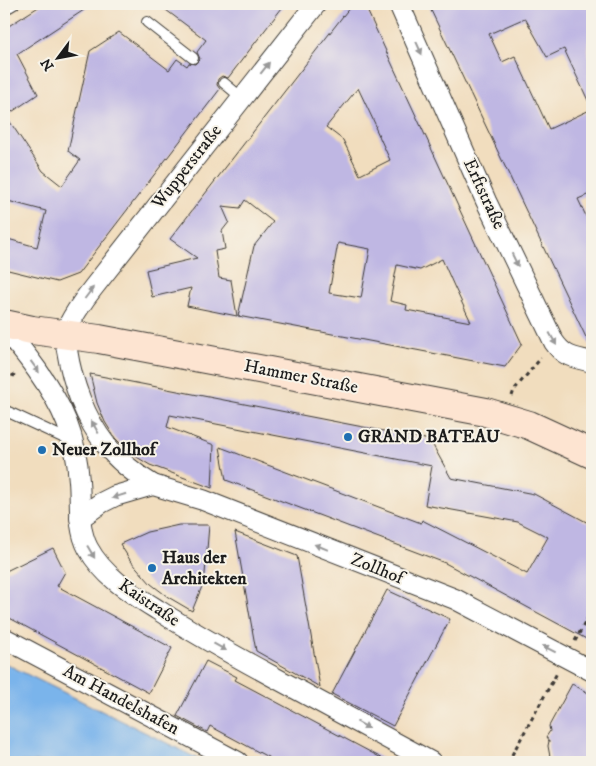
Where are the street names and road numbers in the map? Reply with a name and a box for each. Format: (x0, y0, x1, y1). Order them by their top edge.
street label: Wupperstraße (147, 120, 227, 214)
street label: Erftstraße (458, 155, 510, 233)
street label: Hammer Straße (242, 355, 360, 399)
street label: Zollhof (347, 549, 410, 591)
street label: Kaistraße (114, 574, 184, 632)
street label: Am Handelshafen (59, 660, 183, 740)

